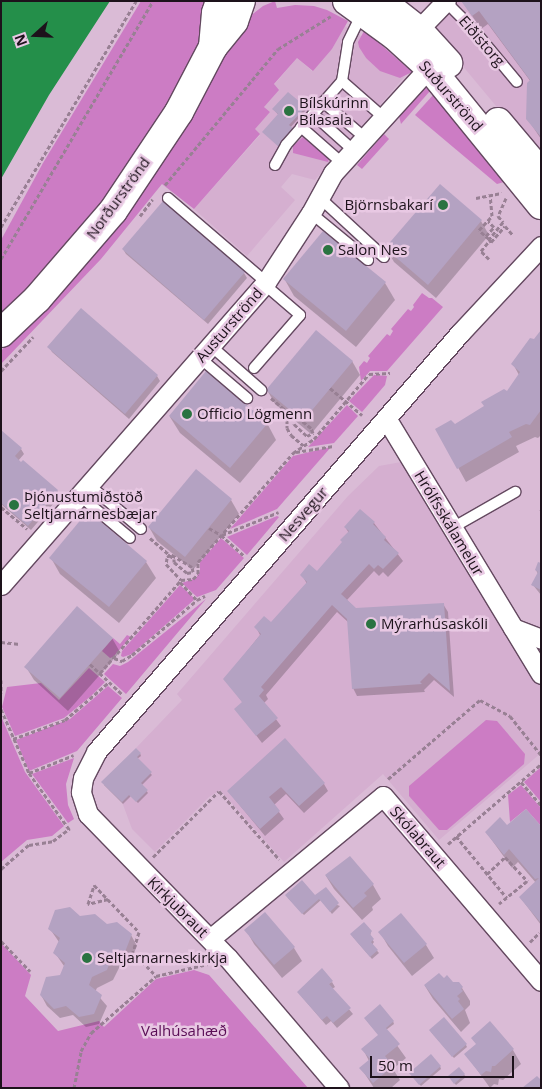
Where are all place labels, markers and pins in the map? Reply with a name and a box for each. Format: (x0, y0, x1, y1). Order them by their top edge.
place label: Bílskúrinn Bílasala (299, 93, 369, 128)
marker: Bílskúrinn Bílasala (283, 105, 295, 117)
place label: Björnsbakarí (344, 196, 433, 214)
marker: Björnsbakarí (437, 199, 449, 211)
place label: Salon Nes (338, 241, 407, 259)
marker: Salon Nes (322, 244, 334, 256)
place label: Officio Lögmenn (197, 405, 312, 423)
marker: Officio Lögmenn (181, 408, 193, 420)
place label: Þjónustumiðstöð Seltjarnarnesbæjar (24, 487, 157, 522)
marker: Þjónustumiðstöð Seltjarnarnesbæjar (8, 499, 20, 511)
place label: Mýrarhúsaskóli (381, 615, 488, 633)
marker: Mýrarhúsaskóli (365, 618, 377, 630)
place label: Seltjarnarneskirkja (97, 949, 227, 967)
marker: Seltjarnarneskirkja (81, 952, 93, 964)

